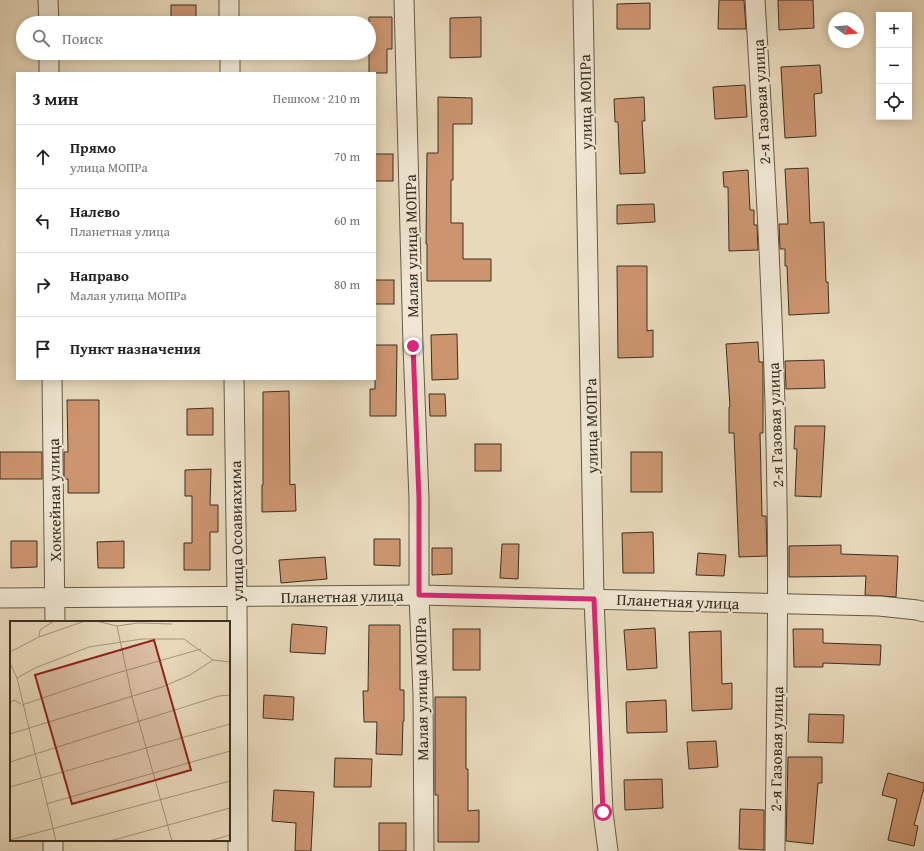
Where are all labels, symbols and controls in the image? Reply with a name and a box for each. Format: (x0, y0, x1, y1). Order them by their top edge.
north arrow (828, 12, 864, 48)
map controls (876, 12, 912, 120)
button: + (876, 12, 912, 48)
search box (16, 16, 376, 60)
icon: search (30, 27, 52, 49)
text: Поиск (62, 28, 103, 49)
street label: 2-я Газовая улица (746, 38, 776, 165)
button: − (876, 48, 912, 84)
street label: улица МОПРа (572, 54, 598, 151)
button: locate (876, 84, 912, 120)
text: 3 мин (32, 86, 78, 111)
text: Пешком · 210 m (273, 89, 360, 108)
text: Прямо (70, 137, 116, 158)
icon: ahead (32, 146, 54, 168)
text: 70 m (334, 147, 360, 166)
text: улица МОПРа (70, 158, 148, 177)
street label: Малая улица МОПРа (398, 174, 424, 318)
text: Налево (70, 201, 120, 222)
icon: left (32, 210, 54, 232)
text: 60 m (334, 211, 360, 230)
text: Планетная улица (70, 222, 170, 241)
text: Направо (70, 265, 129, 286)
icon: right (32, 274, 54, 296)
text: 80 m (334, 275, 360, 294)
text: Малая улица МОПРа (70, 286, 187, 305)
route end (404, 337, 422, 355)
icon: arrive (32, 338, 54, 360)
text: Пункт назначения (70, 338, 201, 359)
street label: 2-я Газовая улица (761, 361, 789, 488)
street label: улица МОПРа (578, 378, 604, 475)
street label: Хоккейная улица (41, 438, 67, 562)
street label: улица Осоавиахима (223, 460, 249, 603)
street label: Планетная улица (280, 583, 404, 609)
street label: Планетная улица (616, 587, 740, 615)
street label: Малая улица МОПРа (408, 617, 434, 761)
inset map (10, 621, 230, 841)
street label: 2-я Газовая улица (763, 686, 789, 812)
route start (594, 803, 612, 821)

